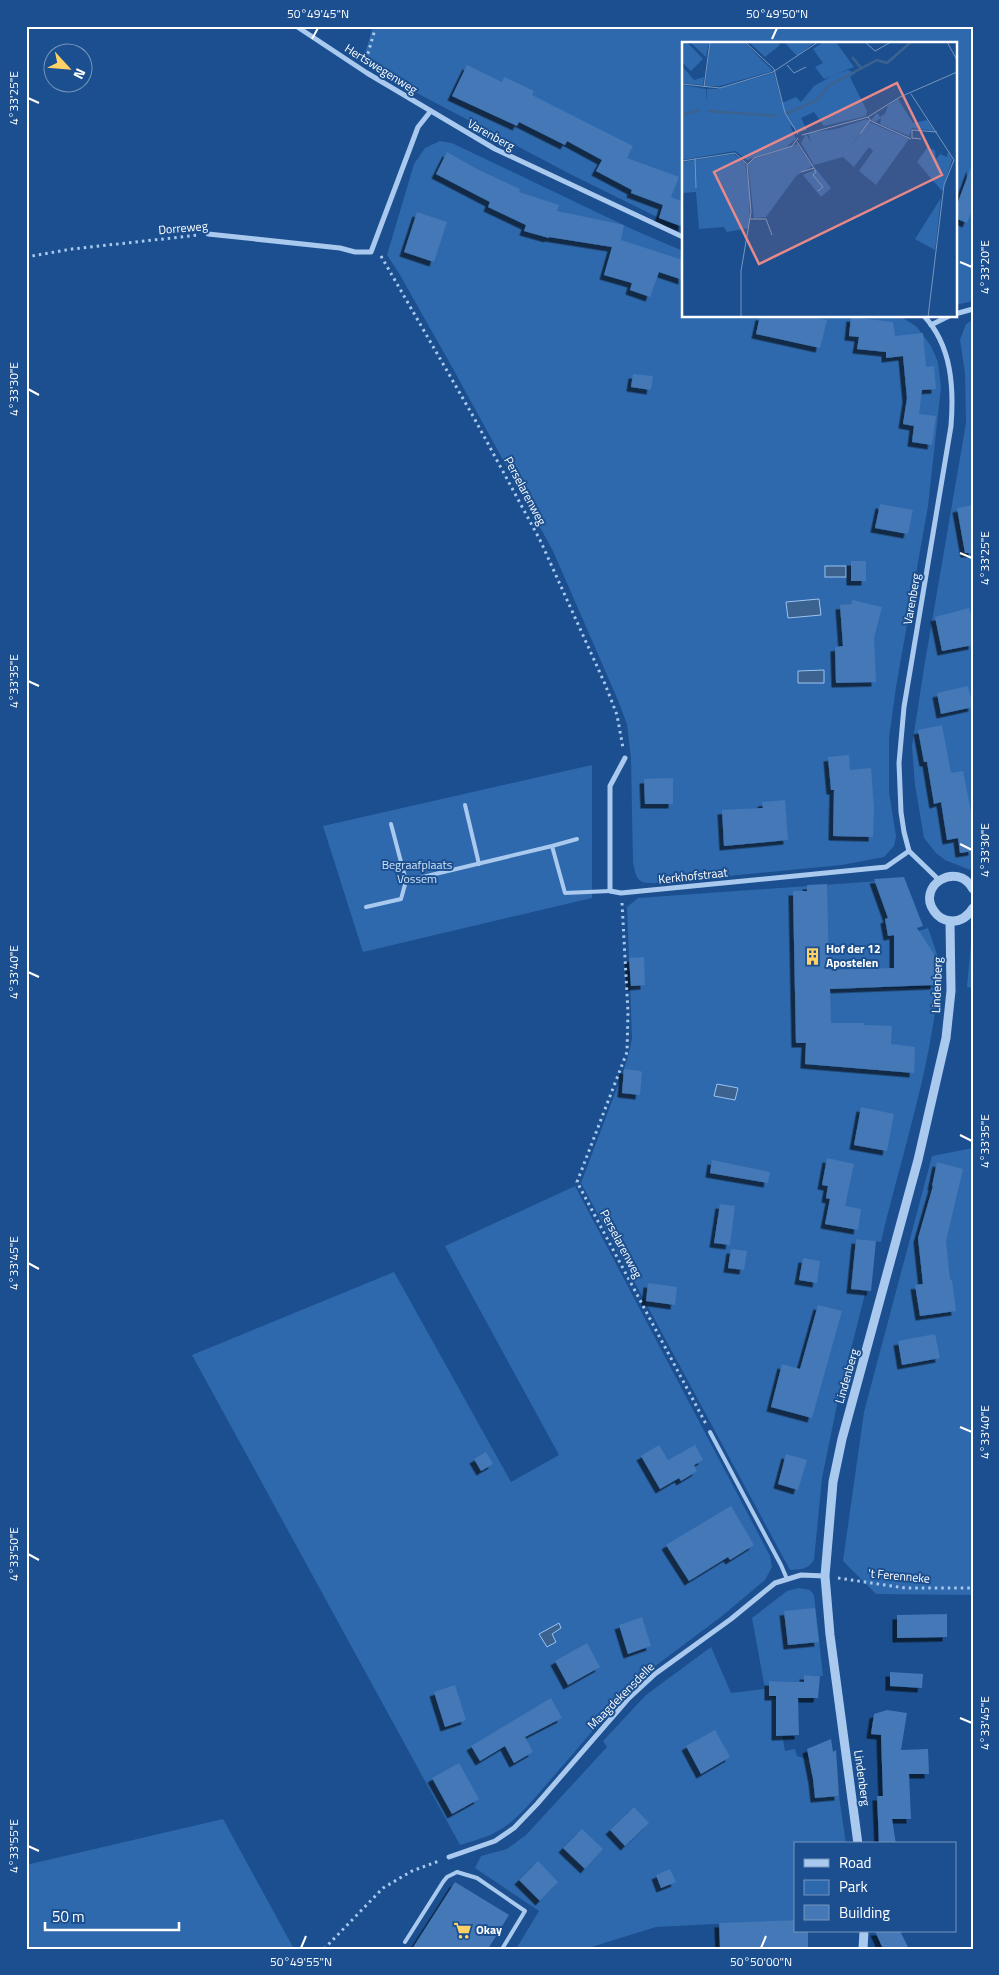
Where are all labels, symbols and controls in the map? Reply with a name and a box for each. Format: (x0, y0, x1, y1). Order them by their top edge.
text: 50°49'45"N (287, 4, 349, 23)
text: 50°49'50"N (746, 4, 808, 23)
street label: Hertswegenweg (341, 39, 422, 99)
north arrow (42, 42, 92, 92)
inset map (682, 42, 956, 318)
text: N (69, 65, 92, 83)
text: 4°33'25"E (4, 71, 23, 125)
street label: Varenberg (464, 114, 519, 155)
street label: Dorreweg (157, 216, 208, 239)
text: 4°33'20"E (975, 240, 994, 294)
text: 4°33'30"E (4, 362, 23, 416)
street label: Perselarenweg (499, 453, 552, 529)
text: 4°33'25"E (975, 531, 994, 585)
street label: Varenberg (898, 572, 925, 626)
text: 4°33'35"E (4, 654, 23, 708)
text: 4°33'30"E (975, 823, 994, 877)
park label: Begraafplaats Vossem (382, 855, 453, 888)
street label: Kerkhofstraat (657, 862, 729, 889)
place label: Hof der 12 Apostelen (826, 939, 881, 972)
text: 4°33'40"E (4, 945, 23, 999)
building icon: Hof der 12 Apostelen (802, 946, 822, 966)
street label: Lindenberg (926, 957, 947, 1013)
text: 4°33'35"E (975, 1114, 994, 1168)
street label: Perselarenweg (595, 1206, 648, 1282)
text: 4°33'45"E (4, 1236, 23, 1290)
street label: Lindenberg (830, 1346, 863, 1406)
text: 4°33'40"E (975, 1405, 994, 1459)
text: 4°33'50"E (4, 1527, 23, 1581)
street label: 't Ferenneke (867, 1563, 931, 1588)
street label: Maagdekensdelle (583, 1658, 659, 1734)
text: 4°33'45"E (975, 1696, 994, 1750)
street label: Lindenberg (849, 1749, 876, 1807)
text: 4°33'55"E (4, 1819, 23, 1873)
legend (794, 1842, 956, 1932)
text: Road (839, 1851, 871, 1874)
text: Park (839, 1875, 868, 1898)
scale bar (45, 1900, 179, 1932)
text: Building (839, 1901, 890, 1924)
text: 50 m (52, 1905, 85, 1928)
supermarket icon: Okay (452, 1920, 472, 1940)
place label: Okay (476, 1920, 502, 1939)
text: 50°49'55"N (270, 1952, 332, 1971)
text: 50°50'00"N (730, 1952, 792, 1971)

